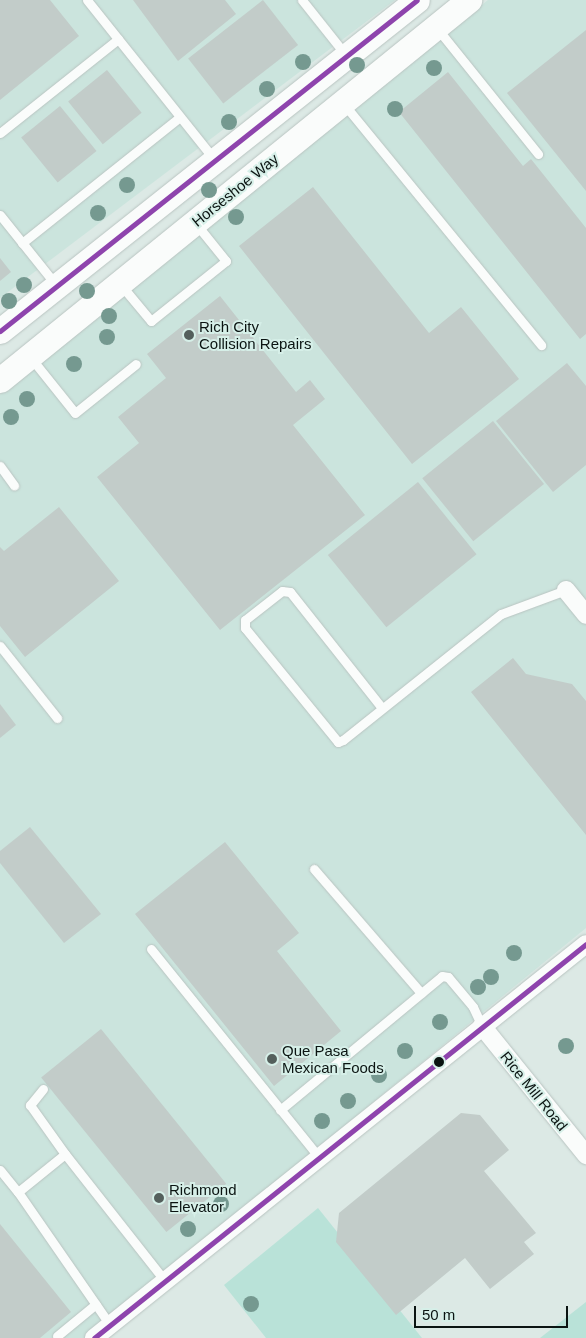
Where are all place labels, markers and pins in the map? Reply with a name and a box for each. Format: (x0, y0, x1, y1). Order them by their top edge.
place label: Rich City Collision Repairs (199, 317, 312, 352)
marker: Rich City Collision Repairs (183, 329, 195, 341)
place label: Que Pasa Mexican Foods (282, 1041, 384, 1076)
marker: Que Pasa Mexican Foods (266, 1053, 278, 1065)
unlabelled marker (434, 1057, 444, 1067)
place label: Richmond Elevator (169, 1180, 237, 1215)
marker: Richmond Elevator (153, 1192, 165, 1204)

